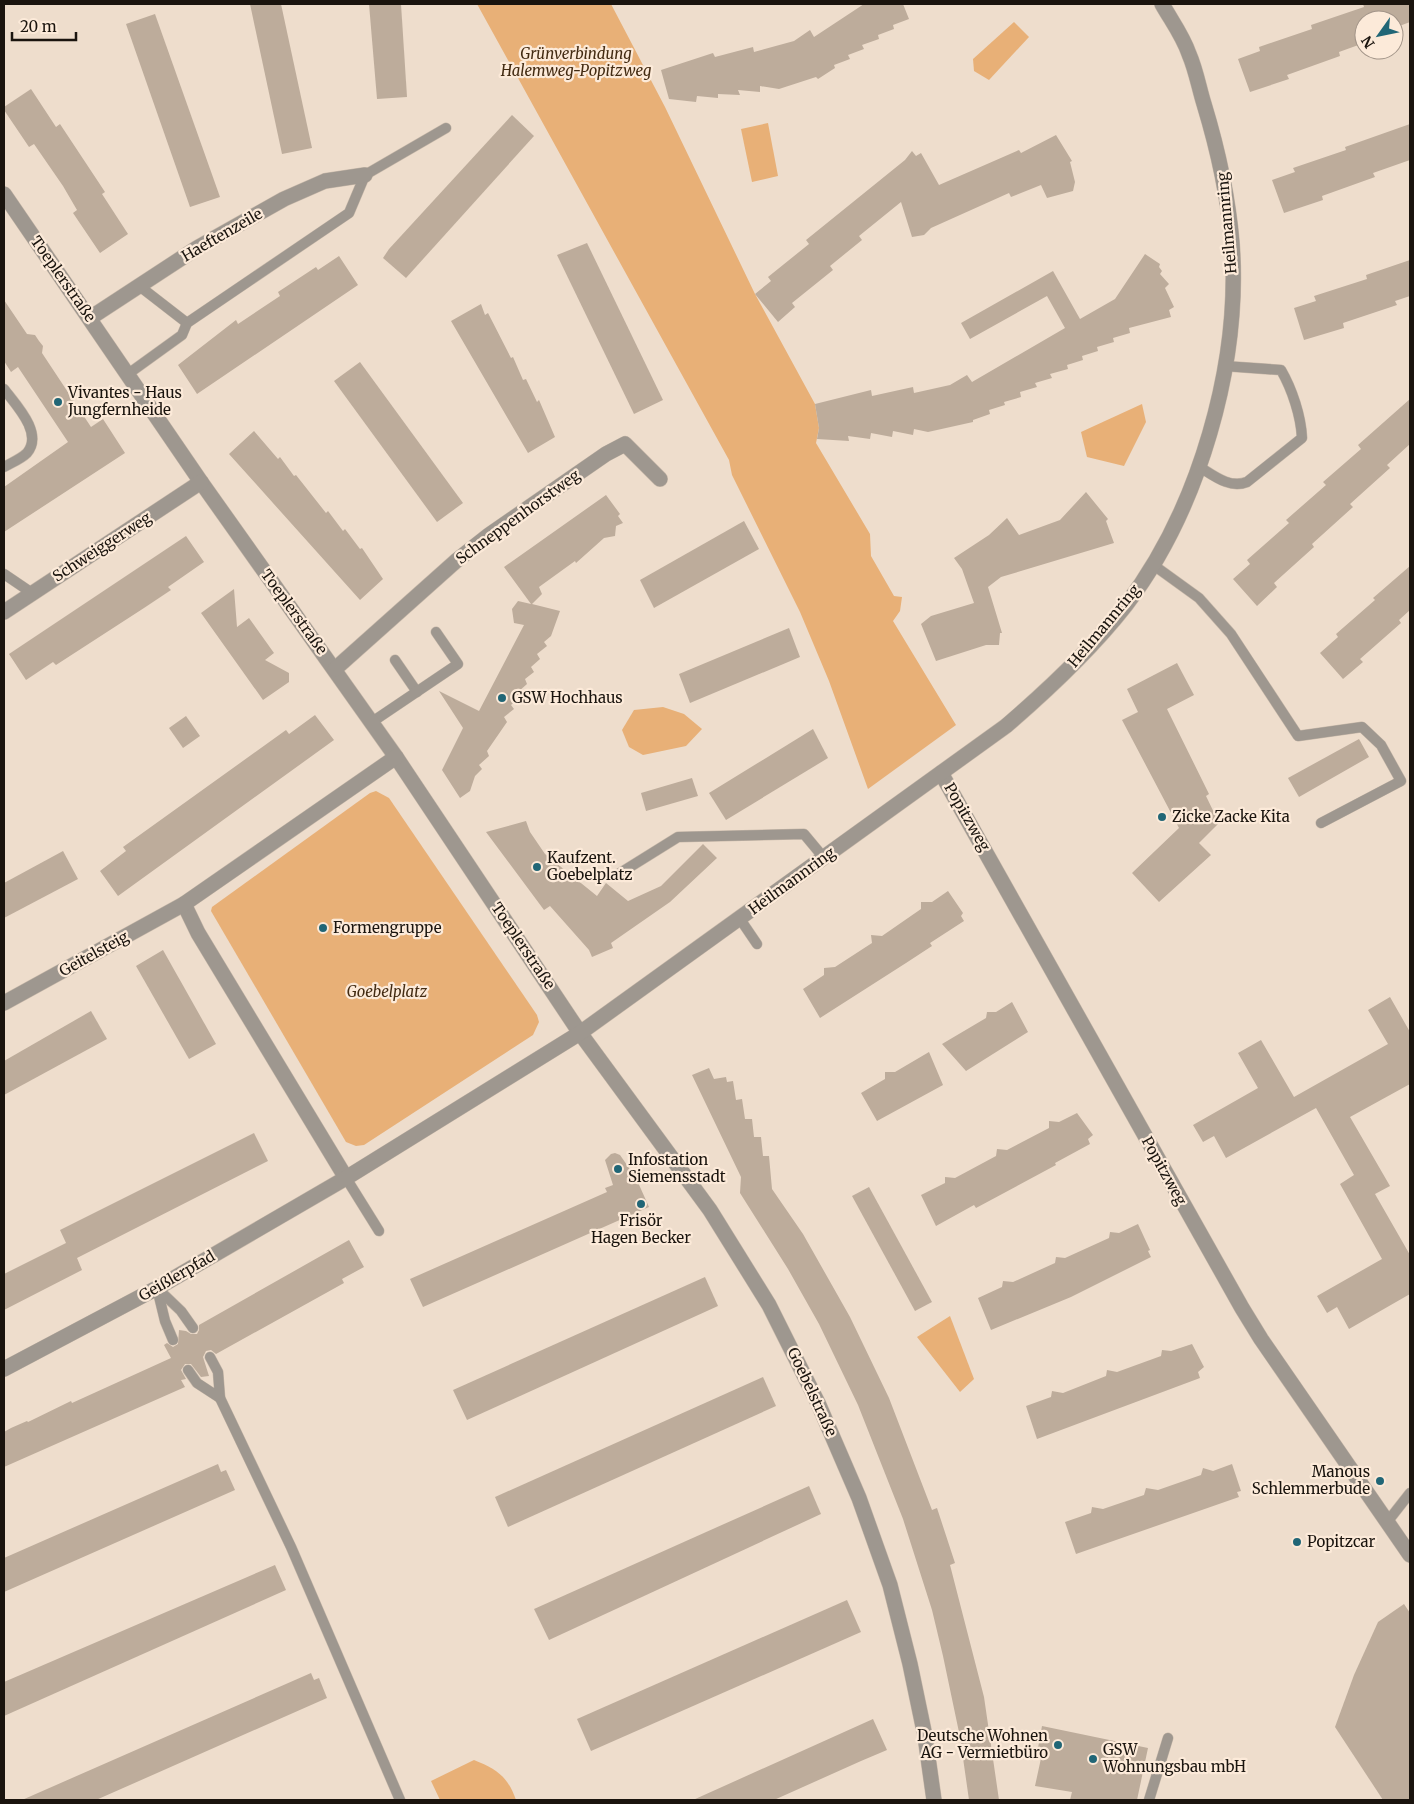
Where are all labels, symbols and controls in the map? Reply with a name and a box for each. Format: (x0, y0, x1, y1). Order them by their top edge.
scale bar (12, 10, 76, 42)
north arrow (1354, 10, 1404, 60)
text: 20 m (20, 17, 57, 36)
text: N (1358, 33, 1379, 52)
park label: Grünverbindung Halemweg-Popitzweg (500, 44, 651, 80)
street label: Heilmannring (1213, 171, 1240, 275)
street label: Haeftenzeile (178, 204, 266, 265)
street label: Toeplerstraße (27, 232, 100, 326)
place label: Vivantes - Haus Jungfernheide (67, 383, 182, 419)
marker: Vivantes - Haus Jungfernheide (52, 396, 64, 408)
street label: Schneppenhorstweg (452, 465, 583, 568)
street label: Schweiggerweg (49, 508, 155, 586)
street label: Toeplerstraße (257, 565, 332, 658)
street label: Heilmannring (1063, 580, 1144, 671)
place label: GSW Hochhaus (512, 688, 623, 707)
marker: GSW Hochhaus (496, 692, 508, 704)
street label: Popitzweg (940, 779, 995, 854)
place label: Zicke Zacke Kita (1172, 807, 1290, 826)
marker: Zicke Zacke Kita (1156, 811, 1168, 823)
street label: Heilmannring (745, 843, 839, 918)
place label: Kaufzent. Goebelplatz (547, 848, 632, 884)
marker: Kaufzent. Goebelplatz (531, 861, 543, 873)
street label: Toeplerstraße (487, 899, 560, 993)
place label: Formengruppe (333, 918, 442, 937)
marker: Formengruppe (317, 922, 329, 934)
street label: Geitelsteig (56, 927, 132, 980)
park label: Goebelplatz (347, 982, 428, 1001)
street label: Popitzweg (1138, 1133, 1191, 1208)
place label: Infostation Siemensstadt (628, 1150, 726, 1186)
marker: Infostation Siemensstadt (612, 1163, 624, 1175)
marker: Frisör Hagen Becker (635, 1198, 647, 1210)
place label: Frisör Hagen Becker (591, 1211, 691, 1247)
street label: Geißlerpfad (135, 1246, 218, 1305)
street label: Goebelstraße (784, 1344, 841, 1439)
place label: Manous Schlemmerbude (1252, 1462, 1370, 1498)
marker: Manous Schlemmerbude (1374, 1475, 1386, 1487)
place label: Popitzcar (1307, 1532, 1376, 1551)
marker: Popitzcar (1291, 1536, 1303, 1548)
place label: Deutsche Wohnen AG - Vermietbüro (917, 1726, 1048, 1762)
marker: Deutsche Wohnen AG - Vermietbüro (1052, 1739, 1064, 1751)
place label: GSW Wohnungsbau mbH (1102, 1740, 1246, 1776)
marker: GSW Wohnungsbau mbH (1087, 1753, 1099, 1765)

